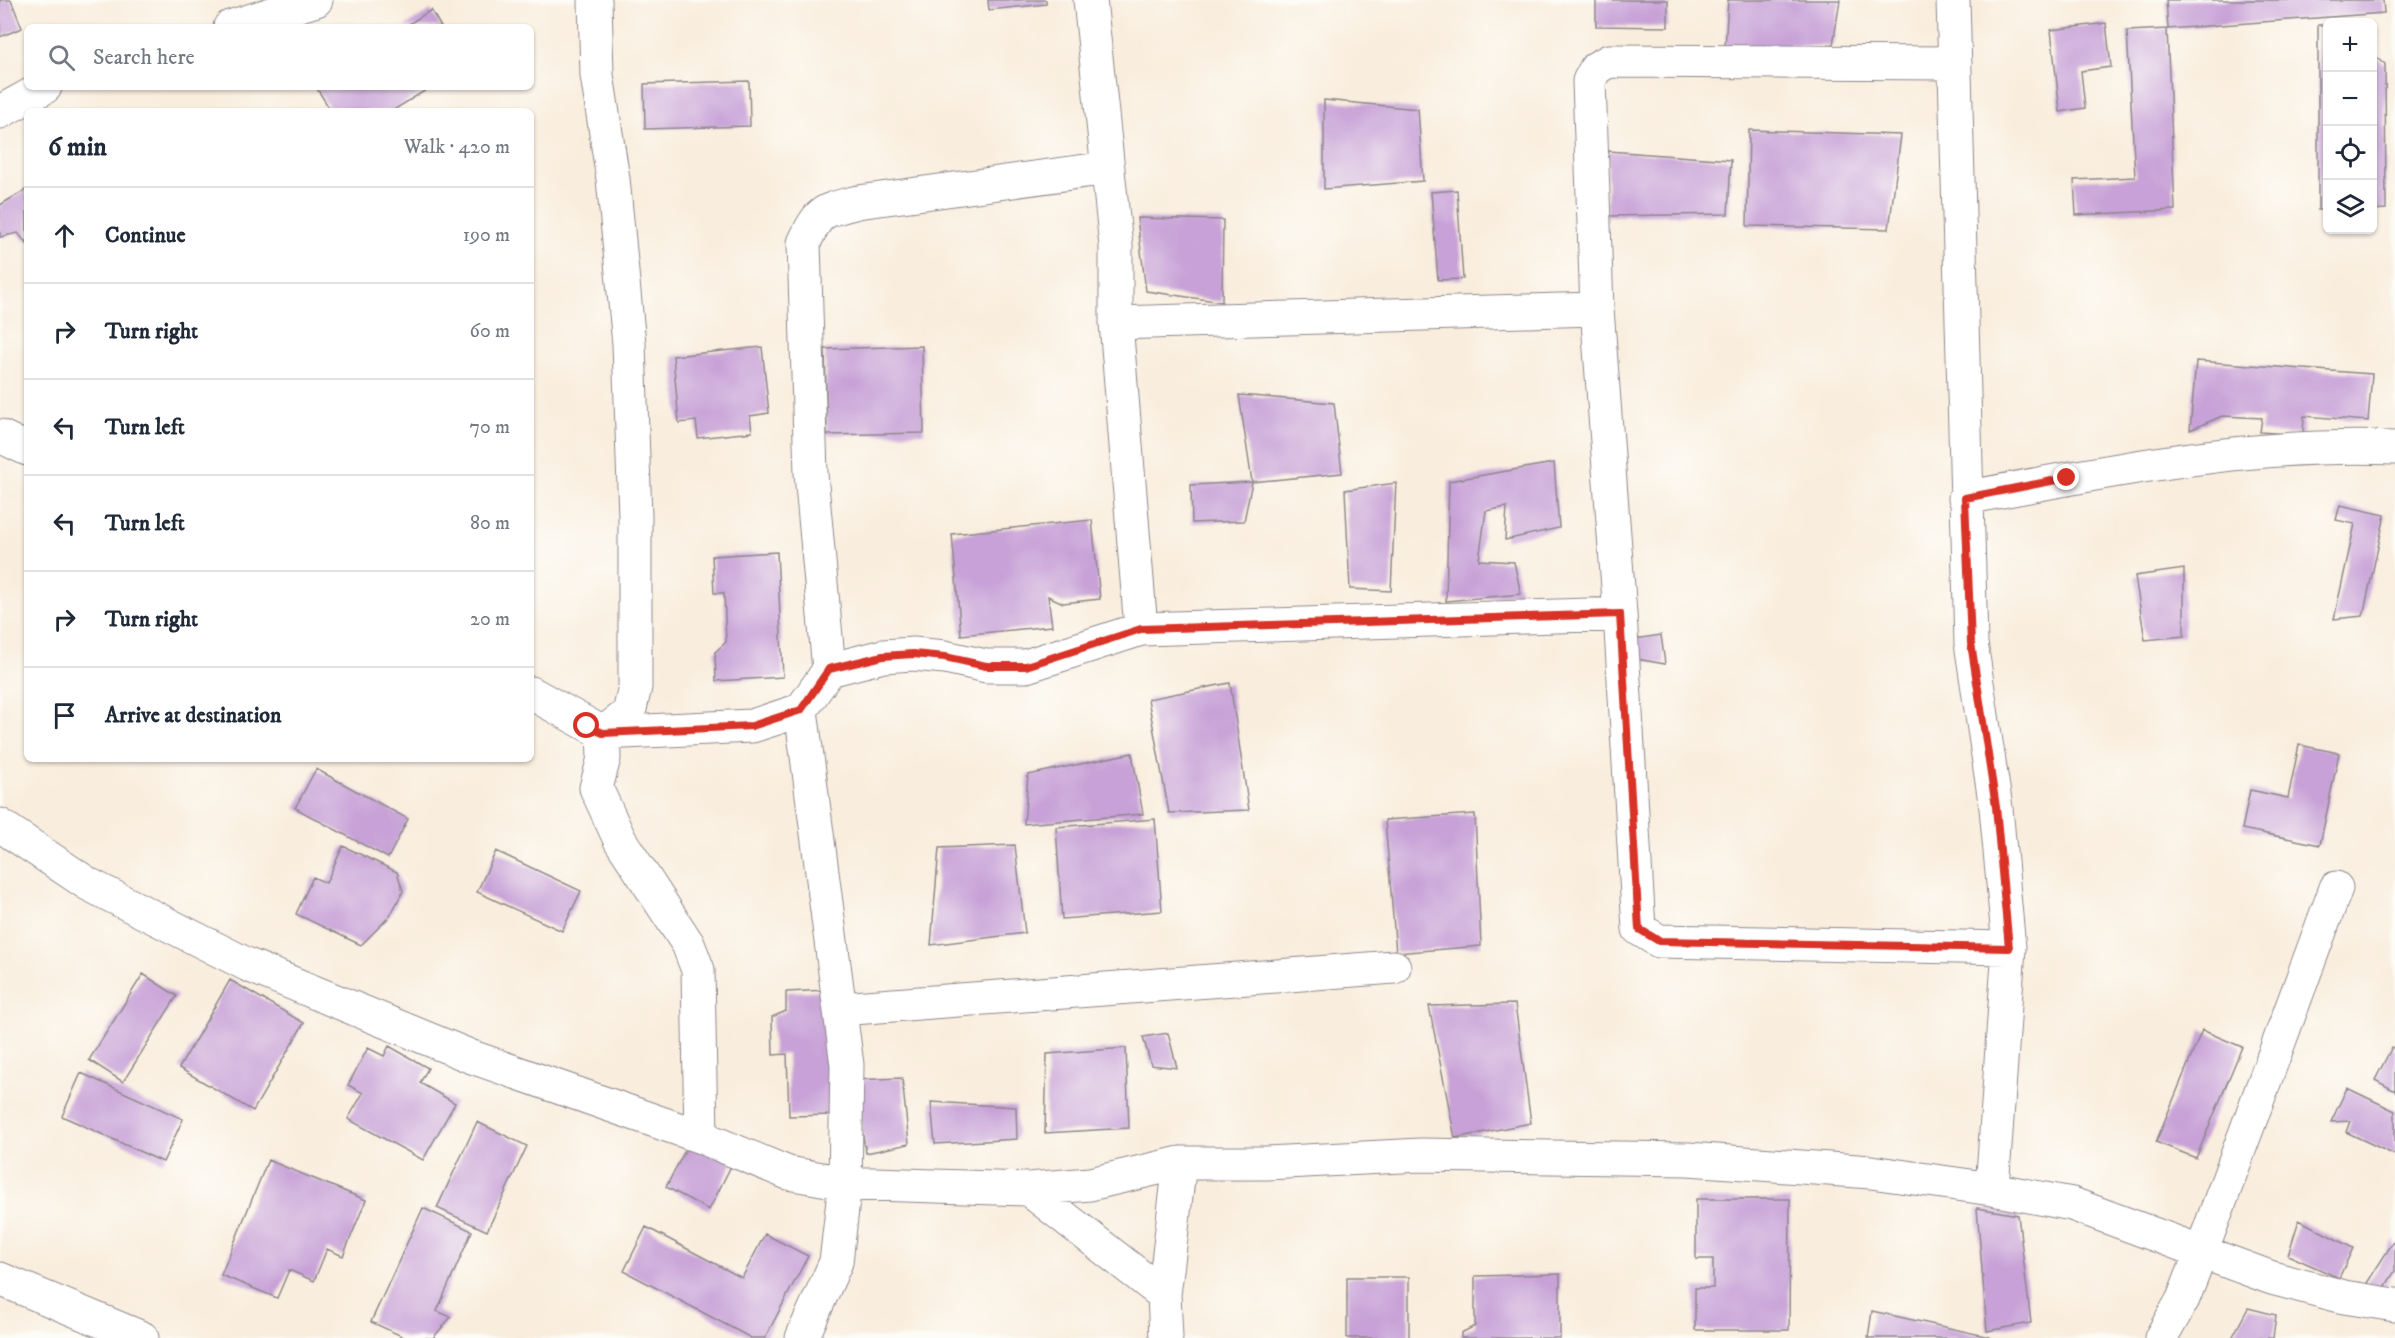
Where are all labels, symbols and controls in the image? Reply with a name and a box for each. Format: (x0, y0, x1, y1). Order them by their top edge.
map controls (2323, 18, 2377, 234)
button: + (2323, 18, 2377, 72)
search box (24, 24, 534, 90)
icon: search (45, 41, 78, 74)
text: Search here (93, 44, 195, 71)
button: − (2323, 72, 2377, 126)
button: locate (2323, 126, 2377, 180)
text: 6 min (48, 131, 107, 164)
text: Walk · 420 m (404, 135, 510, 160)
button: layers (2323, 180, 2377, 234)
icon: ahead (48, 219, 81, 252)
text: Continue (105, 222, 186, 249)
text: 190 m (463, 223, 510, 248)
icon: right (48, 315, 81, 348)
text: Turn right (105, 318, 198, 345)
text: 60 m (470, 319, 510, 344)
icon: left (48, 411, 81, 444)
text: Turn left (105, 414, 185, 441)
text: 70 m (469, 415, 510, 440)
route end (2053, 464, 2079, 490)
icon: left (48, 507, 81, 540)
text: Turn left (105, 510, 185, 537)
text: 80 m (470, 511, 510, 536)
icon: right (48, 603, 81, 636)
text: Turn right (105, 606, 198, 633)
text: 20 m (470, 607, 510, 632)
icon: arrive (48, 699, 81, 732)
text: Arrive at destination (105, 702, 282, 729)
route start (573, 712, 599, 738)

